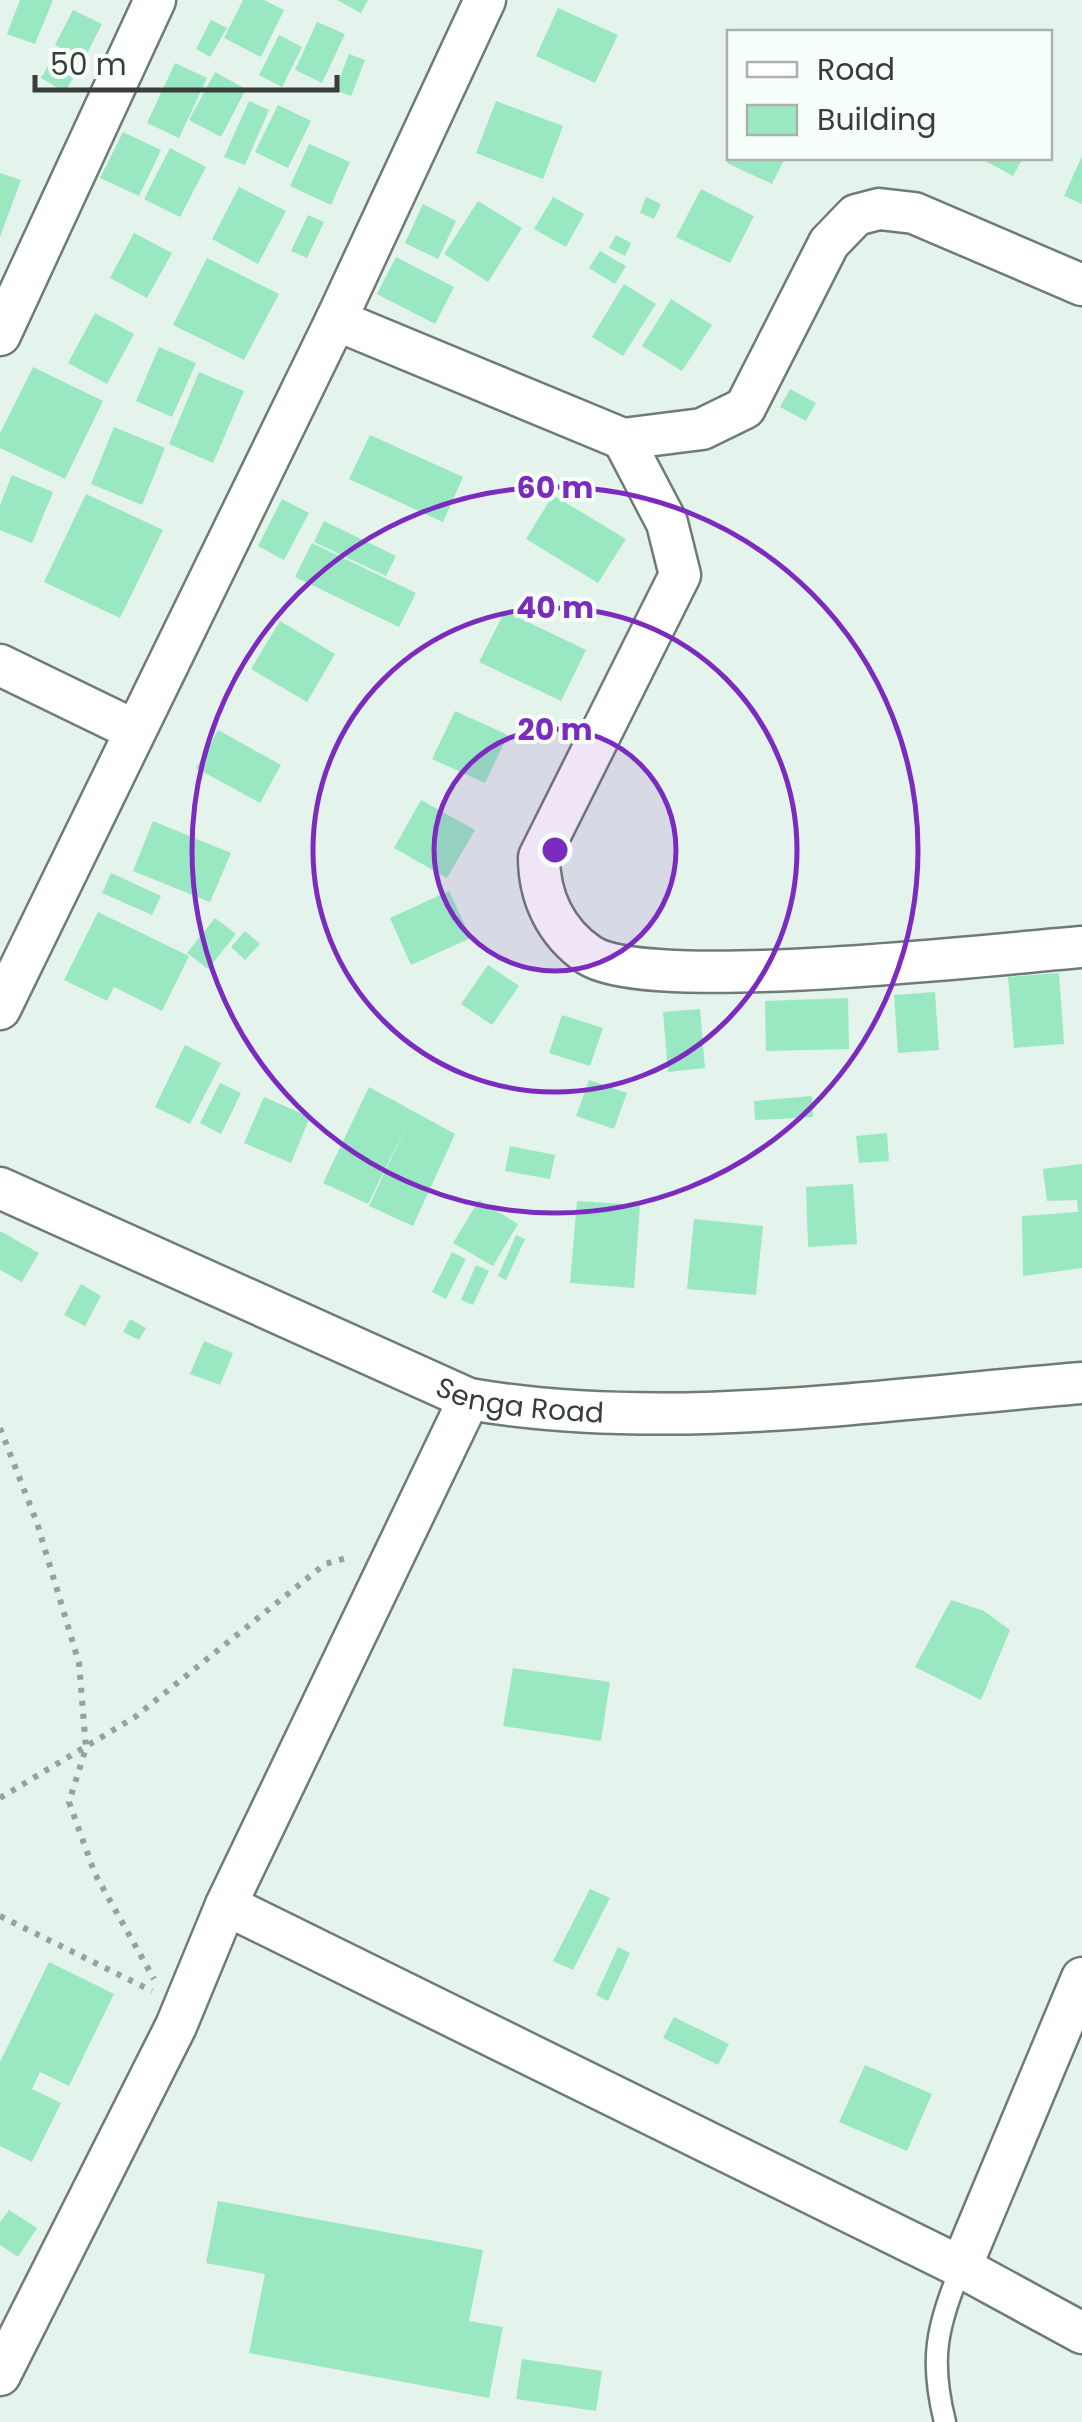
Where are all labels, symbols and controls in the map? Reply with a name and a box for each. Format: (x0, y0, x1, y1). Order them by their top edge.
scale bar (35, 30, 338, 92)
legend (727, 30, 1052, 160)
text: 50 m (50, 43, 127, 86)
text: Road (817, 48, 895, 91)
text: Building (817, 98, 937, 141)
text: 60 m (517, 466, 593, 509)
text: 40 m (516, 586, 594, 629)
text: 20 m (518, 708, 592, 751)
centre of rings (537, 832, 573, 868)
street label: Senga Road (430, 1367, 605, 1432)

